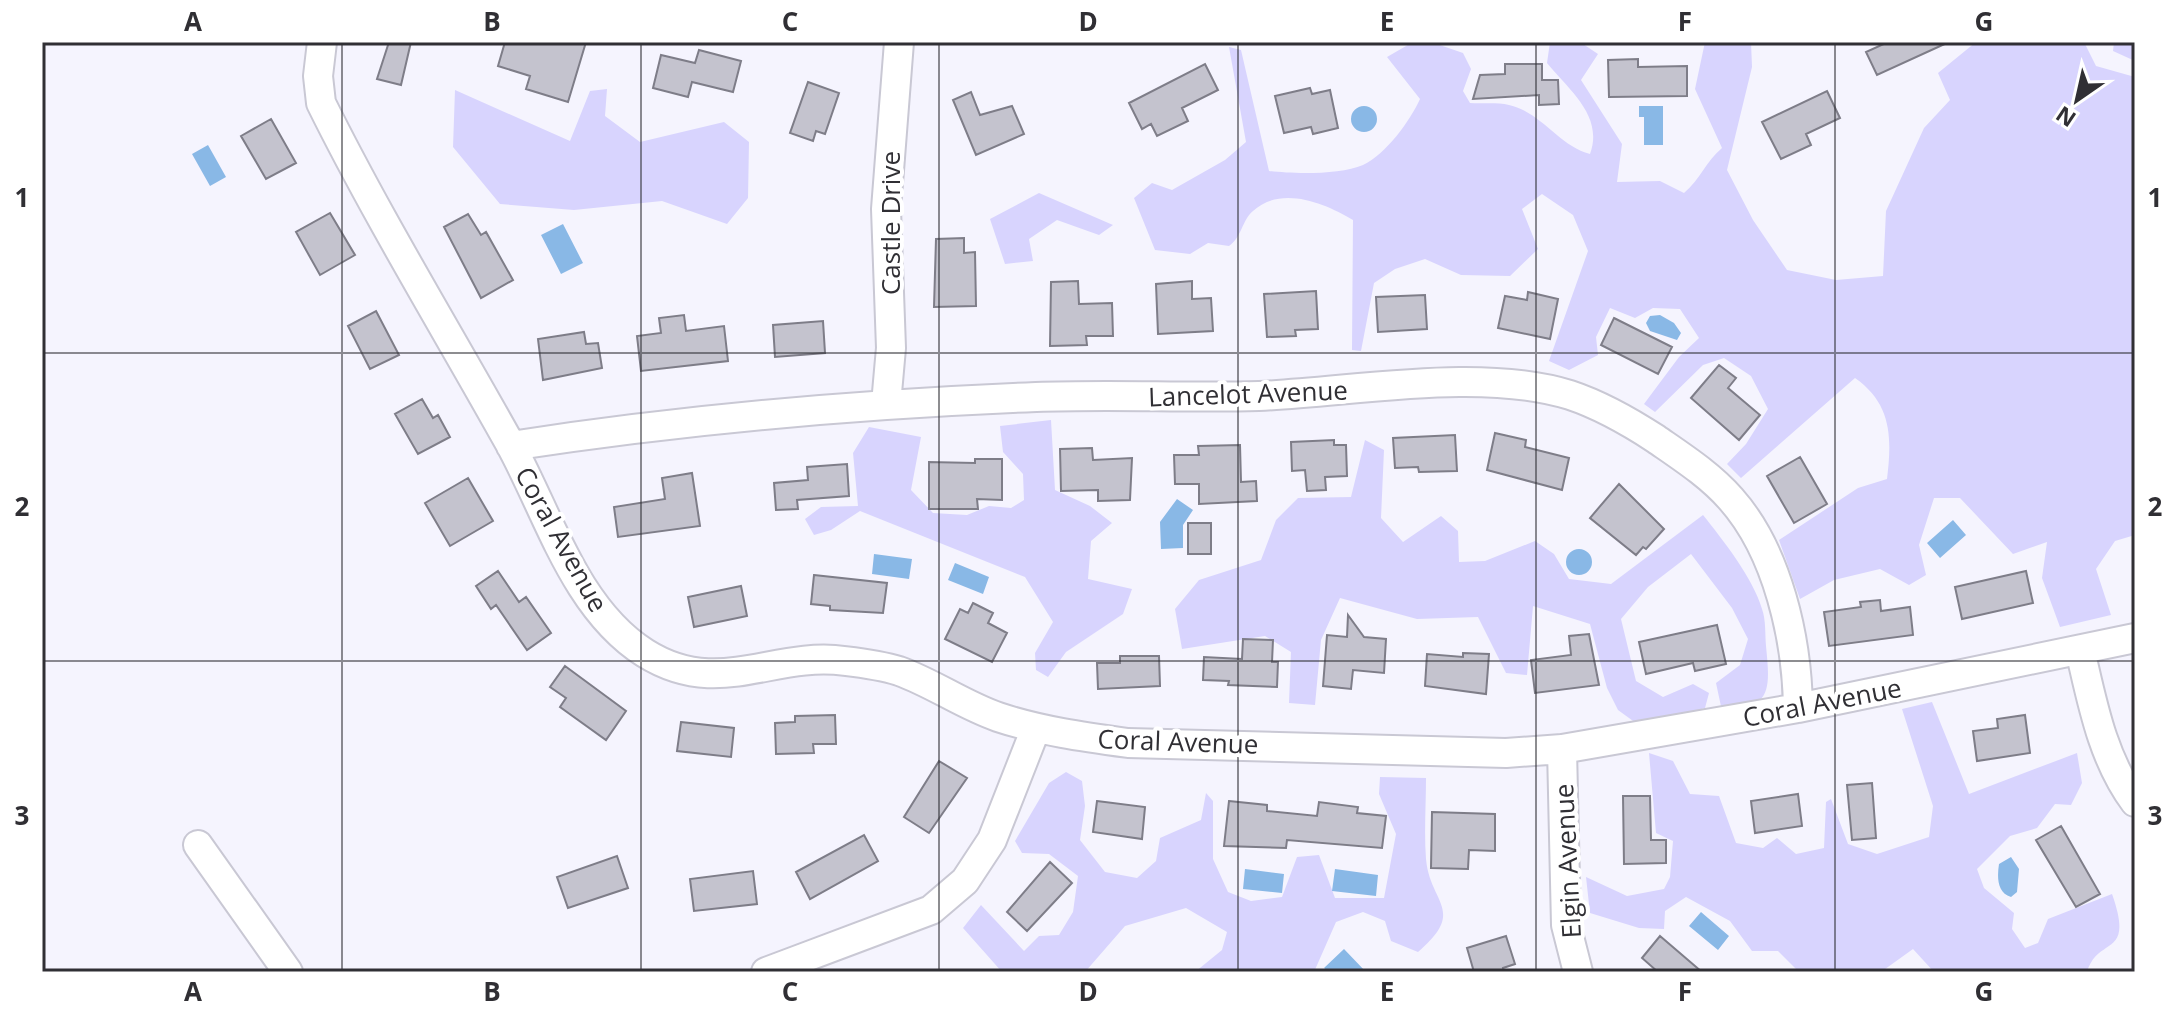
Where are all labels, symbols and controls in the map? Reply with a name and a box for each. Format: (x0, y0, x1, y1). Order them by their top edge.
text: A (184, 3, 202, 39)
text: B (483, 3, 501, 39)
text: C (782, 3, 798, 39)
text: D (1078, 3, 1098, 39)
text: E (1380, 3, 1394, 39)
text: F (1678, 3, 1692, 39)
text: G (1975, 3, 1993, 39)
north arrow (2037, 60, 2117, 140)
text: N (2049, 100, 2081, 135)
street label: Castle Drive (872, 151, 908, 295)
text: 1 (15, 179, 29, 215)
text: 1 (2148, 179, 2162, 215)
street label: Lancelot Avenue (1148, 372, 1348, 414)
street label: Coral Avenue (507, 460, 617, 618)
text: 2 (15, 488, 30, 524)
text: 2 (2148, 488, 2163, 524)
street label: Coral Avenue (1740, 669, 1904, 735)
street label: Coral Avenue (1097, 720, 1259, 762)
street label: Elgin Avenue (1545, 783, 1589, 939)
text: 3 (15, 797, 29, 833)
text: 3 (2148, 797, 2162, 833)
text: A (184, 973, 202, 1009)
text: B (483, 973, 501, 1009)
text: C (782, 973, 798, 1009)
text: D (1078, 973, 1098, 1009)
text: E (1380, 973, 1394, 1009)
text: F (1678, 973, 1692, 1009)
text: G (1975, 973, 1993, 1009)

